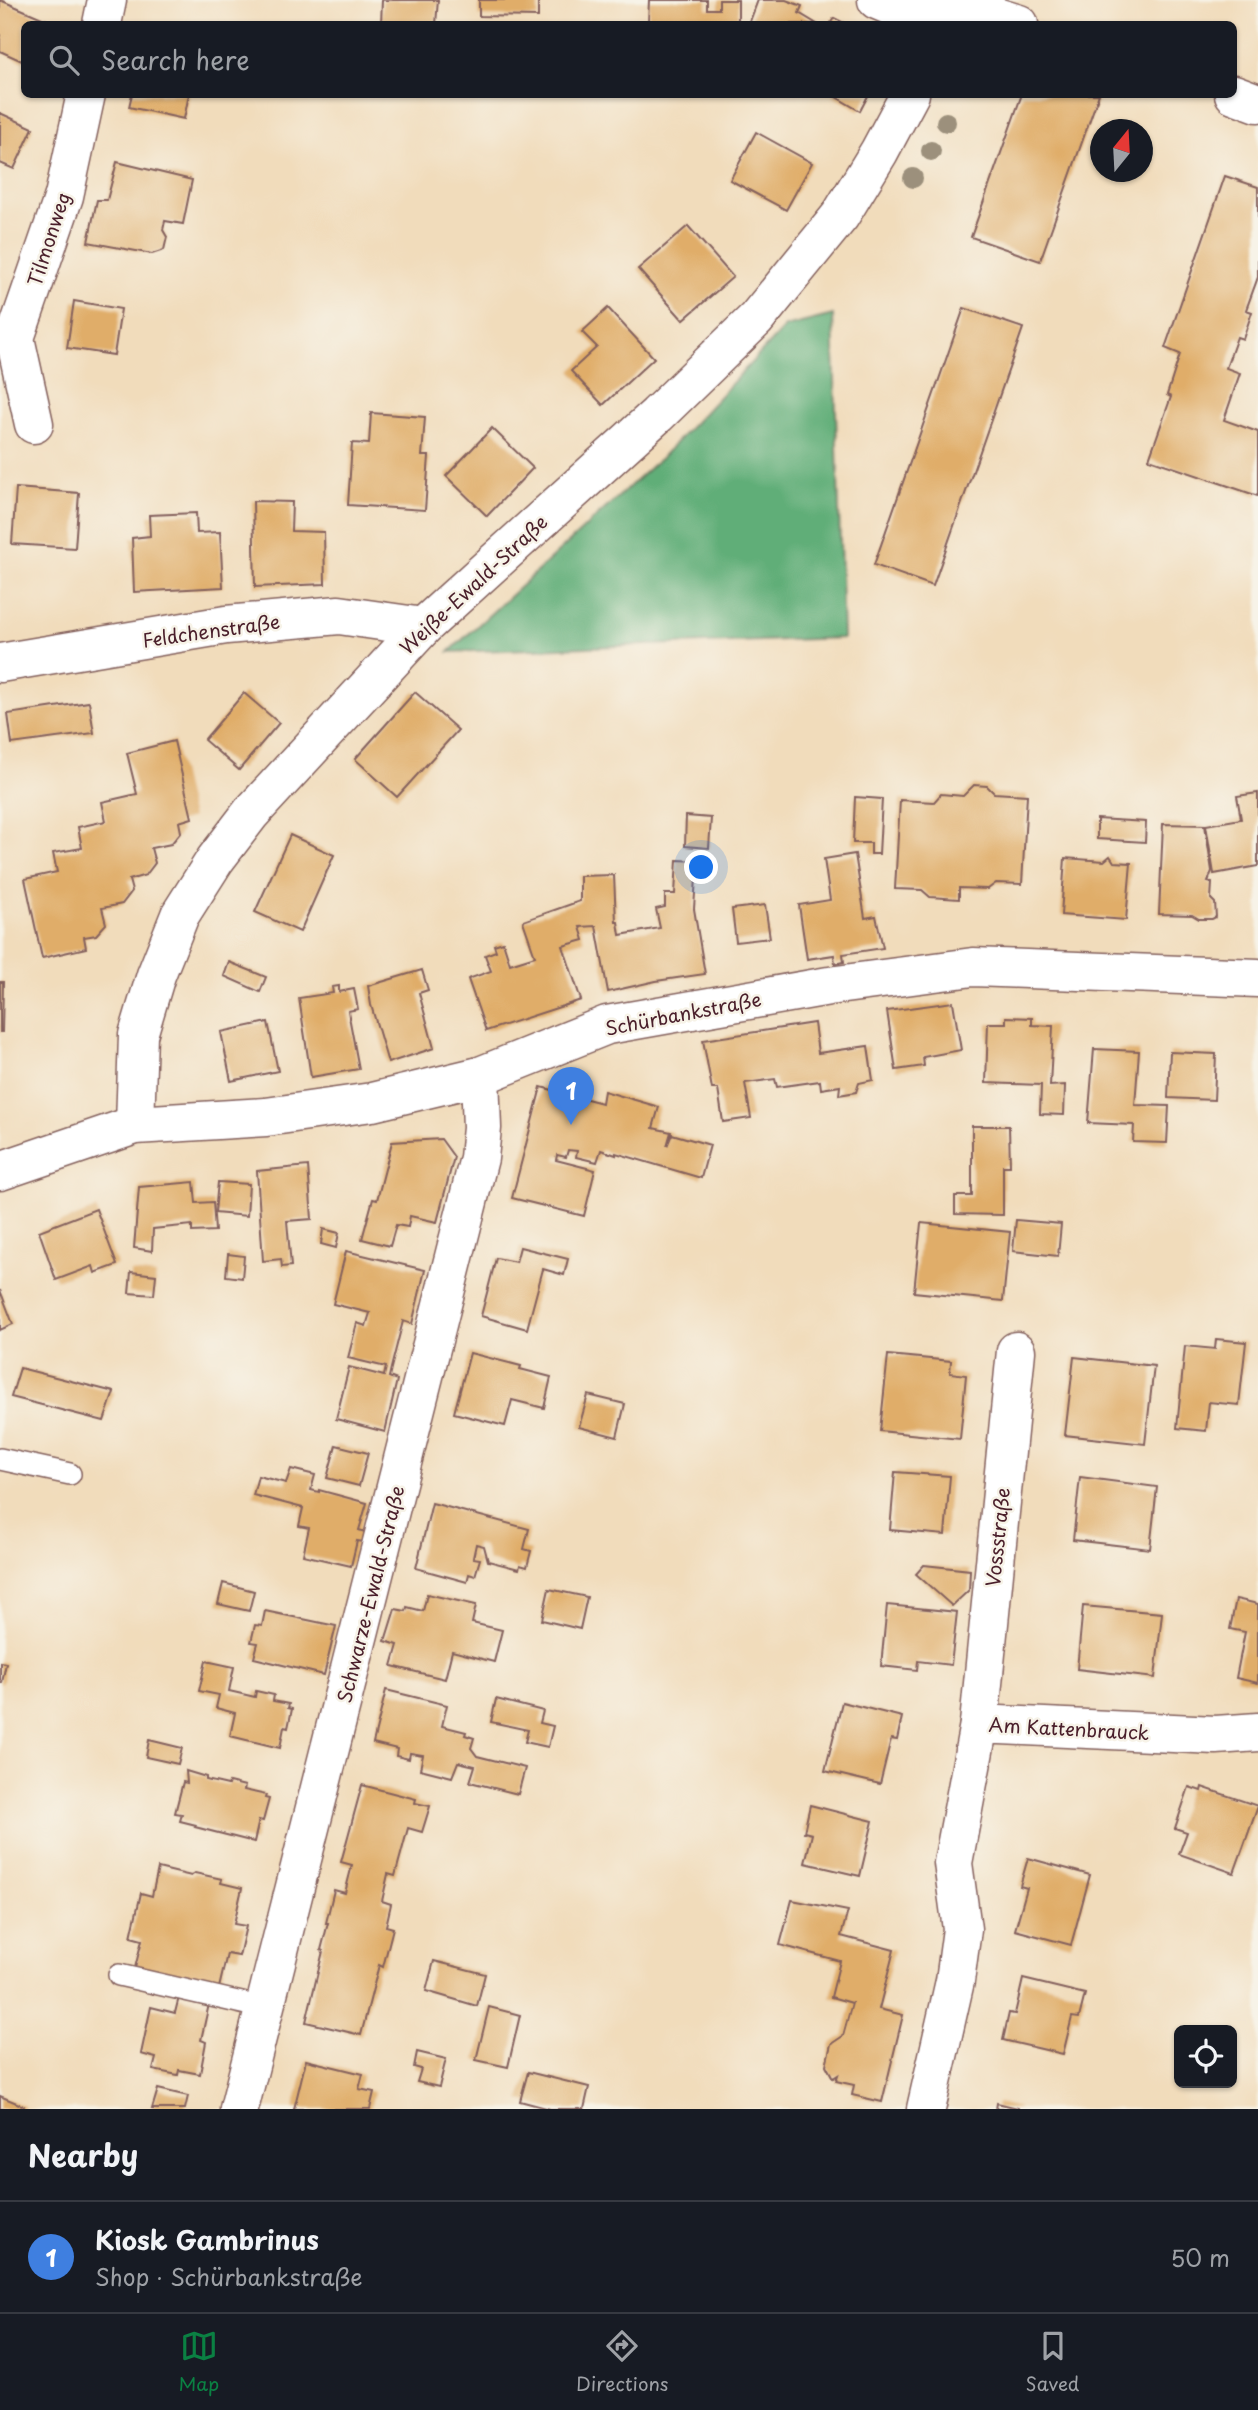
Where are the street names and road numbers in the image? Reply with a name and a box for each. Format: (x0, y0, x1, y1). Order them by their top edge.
street label: Tilmonweg (20, 188, 76, 290)
street label: Weiße-Ewald-Straße (393, 508, 553, 660)
street label: Feldchenstraße (140, 606, 282, 654)
street label: Schürbankstraße (603, 984, 763, 1042)
street label: Schwarze-Ewald-Straße (329, 1482, 411, 1706)
street label: Vossstraße (978, 1486, 1016, 1588)
street label: Am Kattenbrauck (988, 1710, 1150, 1746)

